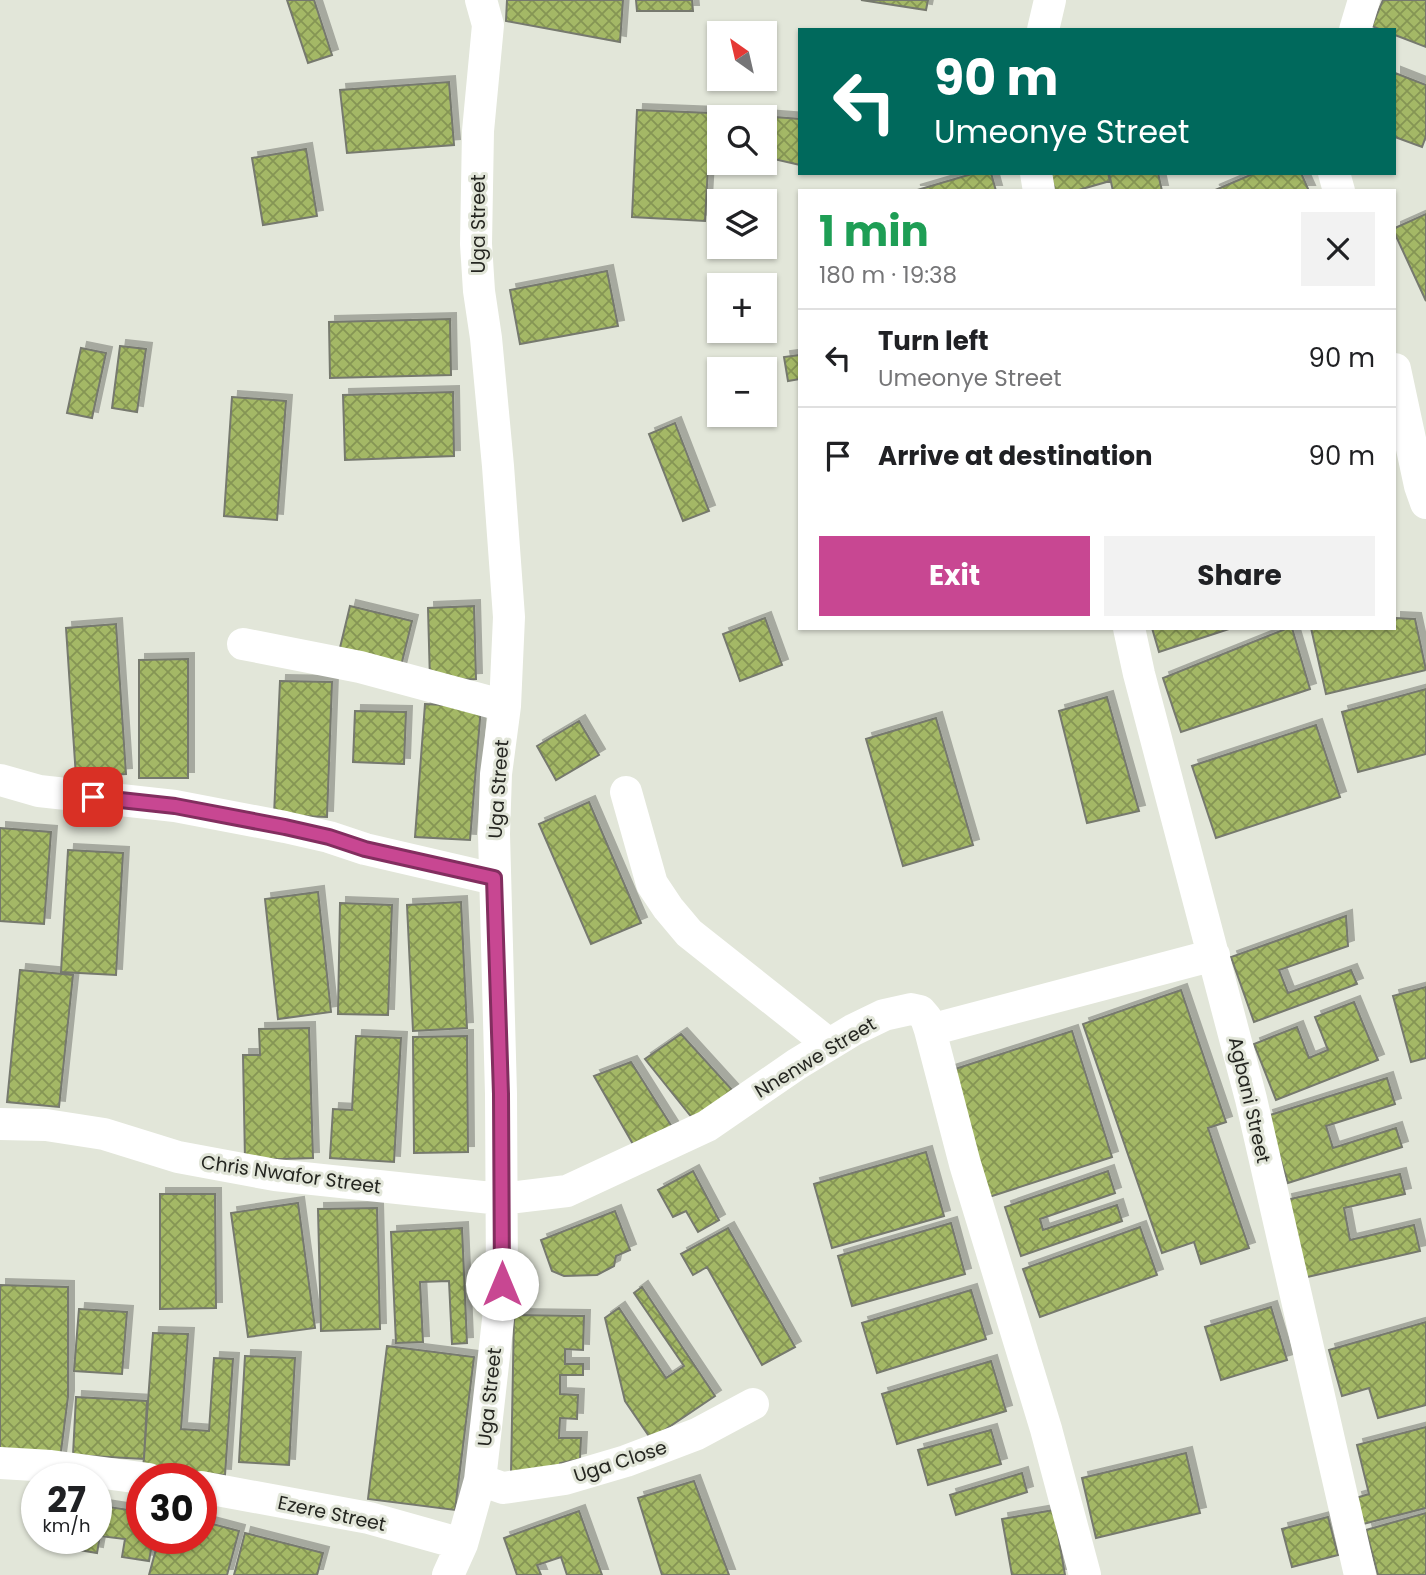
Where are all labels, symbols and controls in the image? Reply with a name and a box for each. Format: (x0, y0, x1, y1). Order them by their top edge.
north arrow (707, 21, 777, 91)
map controls (707, 21, 777, 427)
text: 90 m (934, 44, 1058, 112)
icon: left (819, 56, 910, 147)
button: search (707, 105, 777, 175)
text: Umeonye Street (934, 109, 1189, 154)
street label: Uga Street (465, 174, 492, 274)
button: layers (707, 189, 777, 259)
text: 1 min (819, 202, 929, 261)
button: close (1301, 212, 1375, 286)
text: 180 m · 19:38 (819, 259, 957, 291)
button: + (707, 273, 777, 343)
text: Turn left (878, 323, 989, 359)
icon: left (819, 339, 857, 377)
text: 90 m (1309, 340, 1375, 376)
button: − (707, 357, 777, 427)
text: Umeonye Street (878, 362, 1062, 394)
icon: arrive (819, 437, 857, 475)
text: Arrive at destination (878, 438, 1153, 474)
text: 90 m (1309, 438, 1375, 474)
button: Exit (819, 536, 1090, 616)
button: Share (1104, 536, 1375, 616)
street label: Uga Street (482, 739, 515, 839)
pin (63, 767, 123, 827)
icon: arrive (74, 778, 112, 816)
street label: Nnenwe Street (749, 1010, 881, 1104)
street label: Agbani Street (1222, 1034, 1277, 1166)
street label: Chris Nwafor Street (199, 1148, 383, 1201)
position arrow (465, 1247, 539, 1321)
street label: Uga Street (471, 1346, 508, 1448)
street label: Uga Close (570, 1434, 670, 1489)
speed limit sign: 30 (126, 1463, 217, 1554)
text: 27 (47, 1475, 86, 1524)
street label: Ezere Street (275, 1489, 388, 1538)
text: km/h (43, 1513, 90, 1538)

